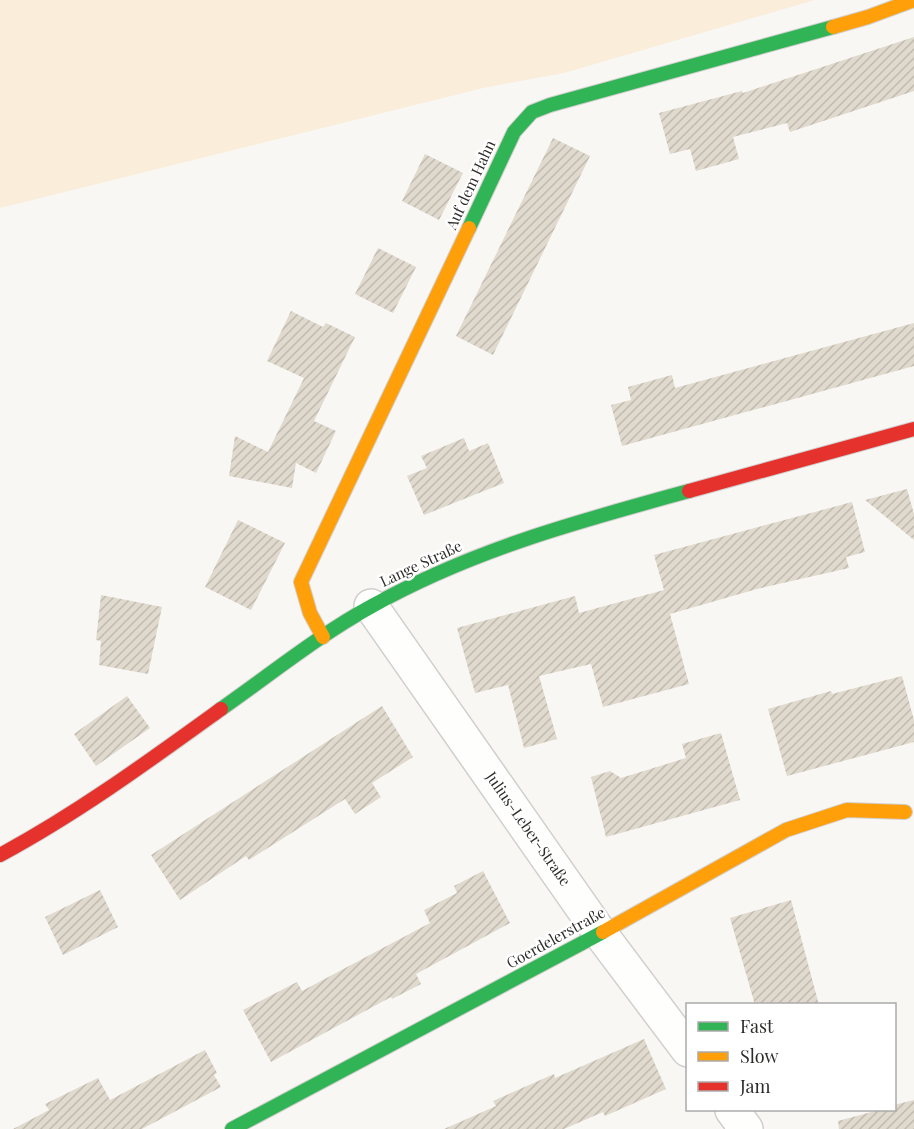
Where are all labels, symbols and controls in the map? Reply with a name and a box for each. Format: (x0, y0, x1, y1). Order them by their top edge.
street label: Auf dem Hahn (440, 137, 500, 233)
street label: Lange Straße (376, 535, 465, 591)
street label: Julius-Leber-Straße (481, 767, 576, 889)
street label: Goerdelerstraße (503, 902, 608, 973)
legend (686, 1003, 896, 1111)
text: Fast (740, 1014, 774, 1038)
text: Slow (740, 1044, 778, 1068)
text: Jam (739, 1074, 770, 1098)

